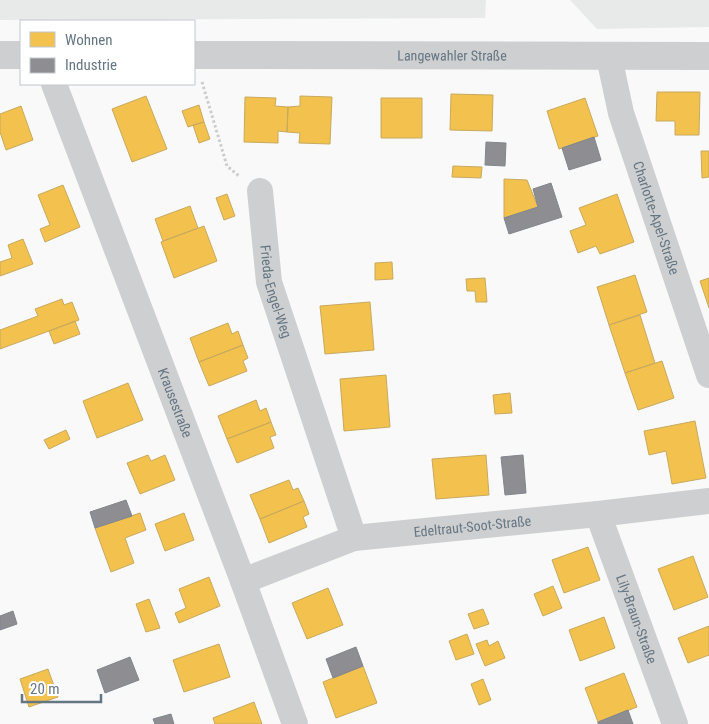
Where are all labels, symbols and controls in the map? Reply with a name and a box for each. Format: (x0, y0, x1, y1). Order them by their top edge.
legend (20, 20, 195, 85)
text: Wohnen (65, 31, 113, 49)
street label: Langewahler Straße (397, 47, 507, 64)
text: Industrie (65, 56, 117, 74)
street label: Charlotte-Apel-Straße (630, 159, 683, 277)
street label: Frieda-Engel-Weg (257, 244, 295, 340)
street label: Krausestraße (155, 366, 196, 440)
street label: Edeltraut-Soot-Straße (413, 513, 532, 540)
street label: Lily-Braun-Straße (613, 572, 660, 666)
scale bar (22, 672, 101, 704)
text: 20 m (30, 680, 60, 698)

